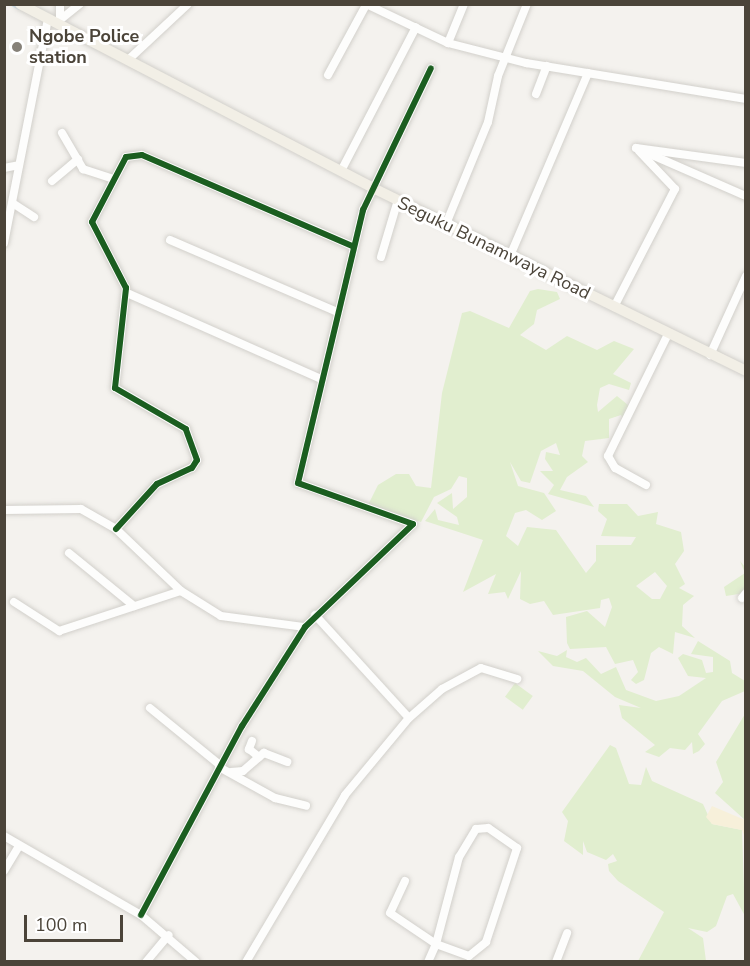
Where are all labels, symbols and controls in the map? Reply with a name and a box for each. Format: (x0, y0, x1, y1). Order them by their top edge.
place label: Ngobe Police station (29, 26, 139, 68)
marker: Ngobe Police station (10, 40, 24, 54)
street label: Seguku Bunamwaya Road (394, 192, 594, 304)
scale bar (27, 903, 126, 941)
text: 100 m (35, 913, 87, 937)

